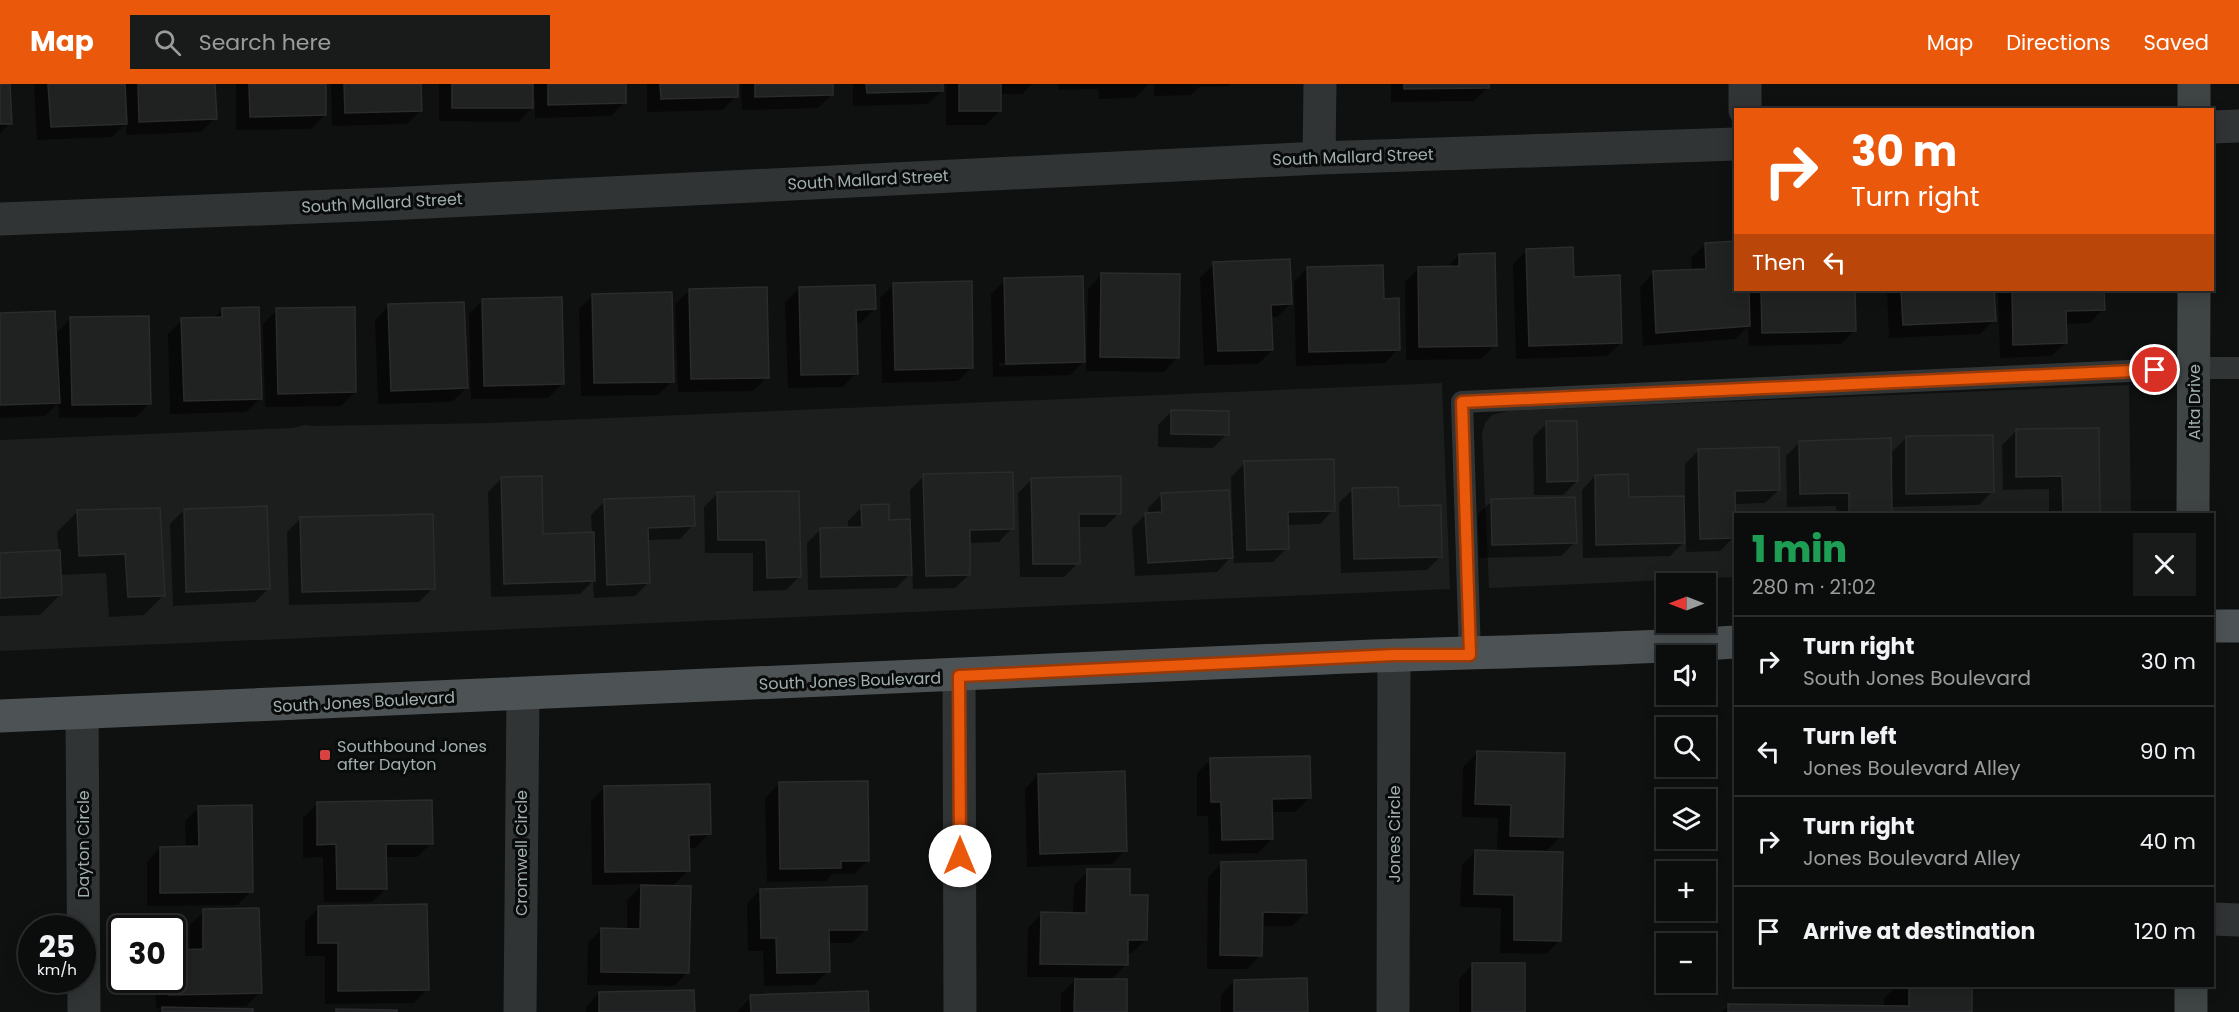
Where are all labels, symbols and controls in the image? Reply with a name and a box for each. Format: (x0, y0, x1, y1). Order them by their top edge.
search box (130, 15, 550, 69)
text: Map (30, 22, 94, 61)
icon: search (151, 26, 184, 59)
text: Search here (199, 27, 331, 58)
text: Map (1927, 28, 1973, 57)
text: Directions (2006, 28, 2110, 57)
text: Saved (2143, 28, 2209, 57)
text: 30 m (1851, 122, 1957, 181)
icon: right (1752, 132, 1830, 210)
street label: South Mallard Street (1272, 143, 1434, 171)
street label: South Mallard Street (787, 164, 949, 196)
text: Turn right (1851, 178, 1980, 215)
street label: South Mallard Street (301, 187, 463, 219)
icon: left (1818, 246, 1851, 279)
text: Then (1752, 247, 1806, 278)
pin (2129, 344, 2180, 395)
icon: arrive (2138, 353, 2171, 386)
street label: Alta Drive (2183, 364, 2206, 440)
text: 1 min (1752, 524, 1847, 575)
button: close (2133, 533, 2196, 596)
north arrow (1656, 573, 1716, 633)
map controls (1656, 573, 1716, 993)
text: 280 m · 21:02 (1752, 573, 1876, 601)
text: Turn right (1803, 631, 1914, 662)
button: sound (1656, 645, 1716, 705)
icon: right (1752, 645, 1785, 678)
text: 30 m (2141, 646, 2196, 677)
text: South Jones Boulevard (1803, 664, 2031, 692)
street label: South Jones Boulevard (758, 666, 942, 696)
street label: South Jones Boulevard (272, 686, 456, 718)
button: search (1656, 717, 1716, 777)
text: Turn left (1803, 721, 1897, 752)
place label: Southbound Jones after Dayton (337, 735, 487, 776)
icon: left (1752, 735, 1785, 768)
text: 90 m (2140, 736, 2196, 767)
marker: Southbound Jones after Dayton (318, 748, 332, 762)
text: Jones Boulevard Alley (1803, 754, 2021, 782)
street label: Jones Circle (1383, 785, 1406, 883)
button: layers (1656, 789, 1716, 849)
street label: Dayton Circle (72, 790, 95, 898)
street label: Cromwell Circle (510, 790, 533, 916)
text: Turn right (1803, 811, 1914, 842)
position arrow (928, 824, 992, 888)
icon: right (1752, 825, 1785, 858)
text: 40 m (2140, 826, 2196, 857)
text: Jones Boulevard Alley (1803, 844, 2021, 872)
button: + (1656, 861, 1716, 921)
speed limit sign: 30 (108, 915, 186, 993)
icon: arrive (1752, 915, 1785, 948)
text: Arrive at destination (1803, 916, 2035, 947)
text: 120 m (2134, 916, 2196, 947)
text: 25 (39, 925, 75, 968)
button: − (1656, 933, 1716, 993)
text: km/h (37, 959, 77, 980)

